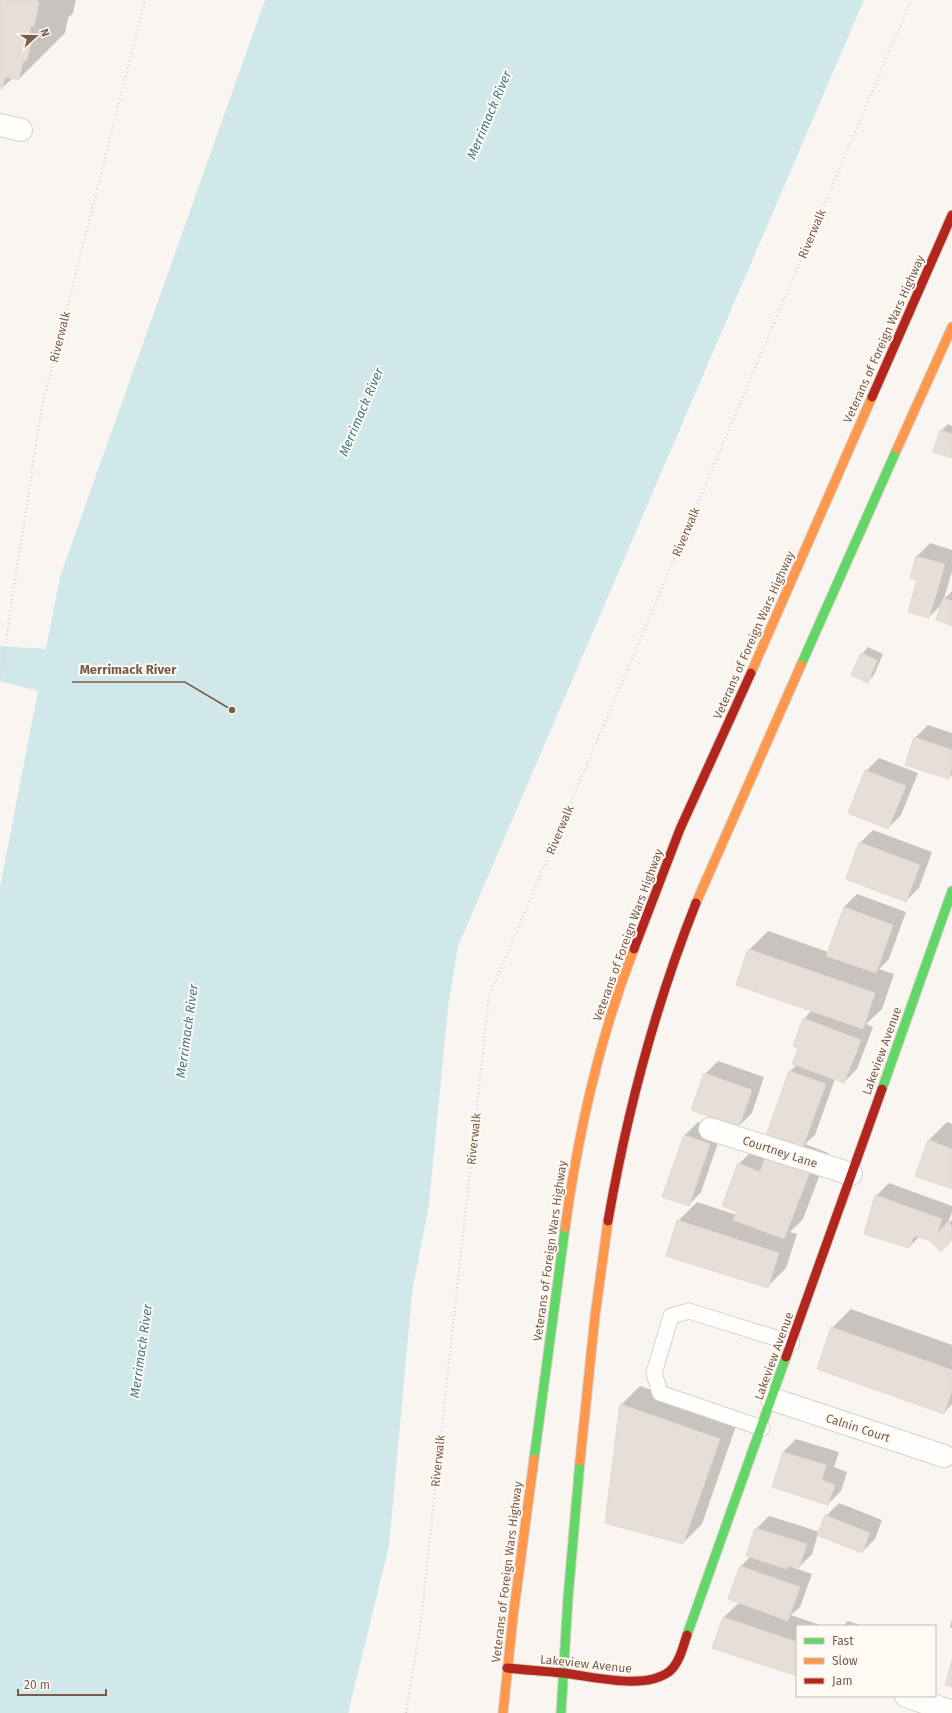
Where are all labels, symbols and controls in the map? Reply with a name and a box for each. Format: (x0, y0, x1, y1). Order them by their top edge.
north arrow (16, 16, 56, 56)
text: N (37, 27, 52, 38)
water label: Merrimack River (464, 68, 515, 161)
street label: Riverwalk (795, 206, 829, 261)
street label: Veterans of Foreign Wars Highway (841, 253, 928, 425)
street label: Riverwalk (47, 309, 73, 364)
water label: Merrimack River (336, 365, 387, 458)
street label: Riverwalk (669, 504, 703, 559)
street label: Veterans of Foreign Wars Highway (711, 549, 798, 721)
callout: Merrimack River (72, 657, 185, 682)
text: Merrimack River (80, 662, 177, 677)
street label: Riverwalk (543, 802, 577, 857)
street label: Veterans of Foreign Wars Highway (590, 847, 666, 1023)
water label: Merrimack River (173, 982, 201, 1079)
street label: Lakeview Avenue (860, 1005, 904, 1097)
street label: Riverwalk (464, 1111, 484, 1166)
street label: Courtney Lane (741, 1133, 819, 1171)
street label: Veterans of Foreign Wars Highway (530, 1160, 570, 1342)
water label: Merrimack River (127, 1302, 155, 1399)
street label: Lakeview Avenue (752, 1310, 796, 1402)
street label: Calnin Court (824, 1411, 892, 1445)
street label: Riverwalk (428, 1433, 448, 1488)
street label: Veterans of Foreign Wars Highway (489, 1481, 525, 1663)
legend (796, 1625, 936, 1697)
text: Fast (832, 1634, 854, 1648)
street label: Lakeview Avenue (539, 1652, 633, 1676)
text: Slow (832, 1654, 858, 1668)
scale bar (18, 1671, 106, 1697)
text: Jam (832, 1674, 852, 1688)
text: 20 m (24, 1678, 50, 1692)

